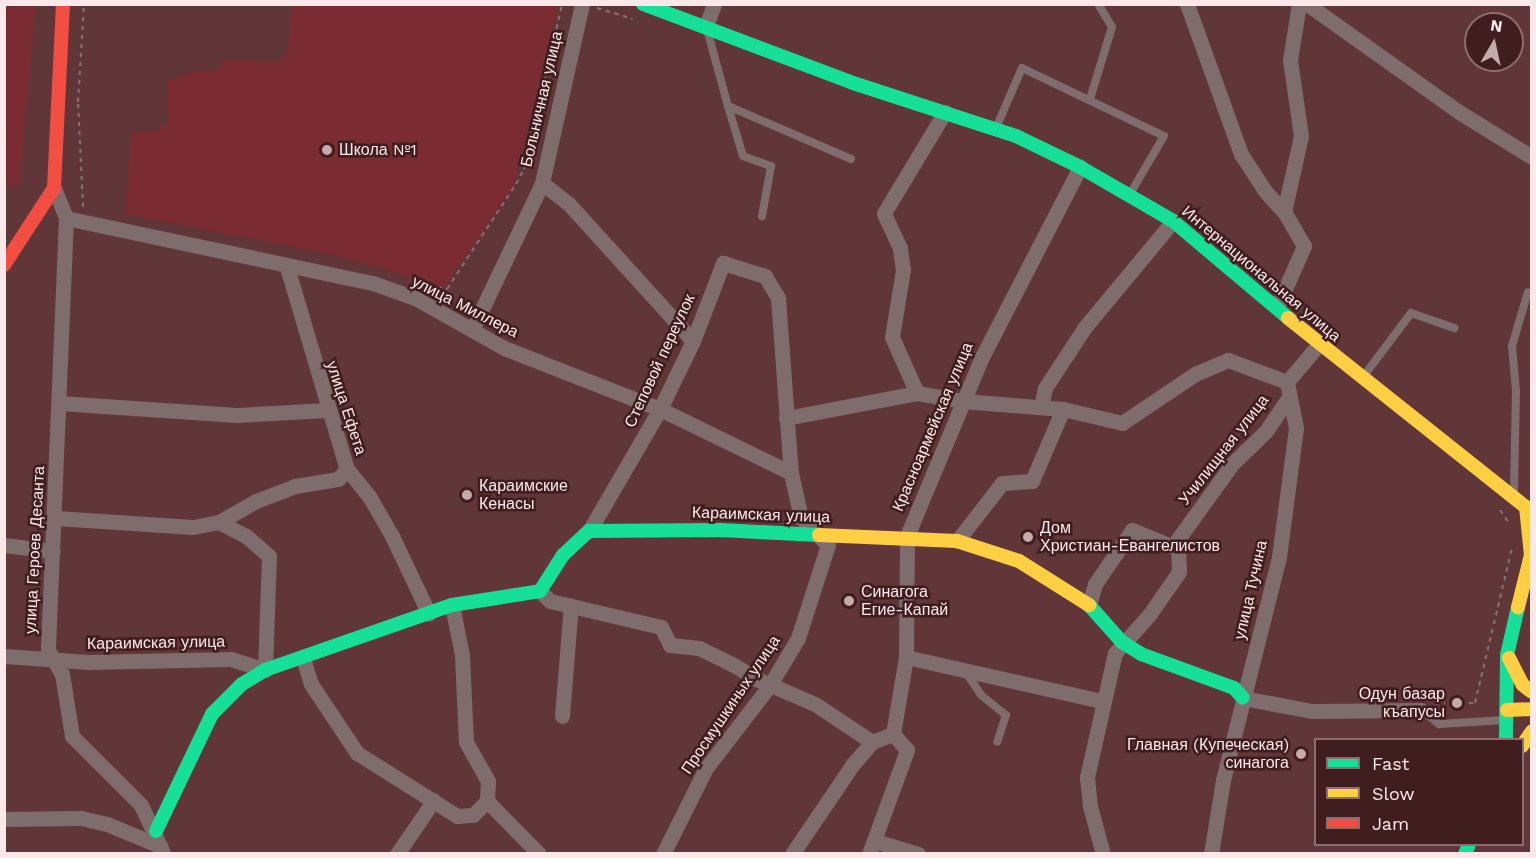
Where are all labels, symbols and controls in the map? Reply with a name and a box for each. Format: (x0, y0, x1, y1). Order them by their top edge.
north arrow (1464, 12, 1524, 72)
text: N (1489, 15, 1504, 36)
street label: Больничная улица (517, 29, 567, 169)
place label: Школа №1 (339, 140, 417, 160)
marker: Школа №1 (320, 143, 334, 157)
street label: Интернациональная улица (1178, 202, 1344, 346)
street label: улица Миллера (408, 272, 522, 342)
street label: Степовой переулок (621, 291, 699, 431)
street label: Красноармейская улица (889, 340, 977, 514)
street label: улица Ефета (322, 359, 370, 457)
street label: Училищная улица (1175, 391, 1273, 509)
street label: улица Героев Десанта (21, 466, 49, 634)
place label: Караимские Кенасы (479, 476, 568, 514)
marker: Караимские Кенасы (460, 488, 474, 502)
street label: Караимская улица (692, 503, 830, 527)
place label: Дом Христиан-Евангелистов (1040, 518, 1220, 556)
marker: Дом Христиан-Евангелистов (1021, 530, 1035, 544)
street label: улица Тучина (1230, 538, 1272, 642)
place label: Синагога Егие-Капай (861, 582, 948, 620)
marker: Синагога Егие-Капай (842, 594, 856, 608)
street label: Караимская улица (87, 632, 225, 654)
street label: Просмушкиных улица (677, 632, 785, 778)
place label: Одун базар къапусы (1359, 684, 1445, 722)
marker: Одун базар къапусы (1450, 696, 1464, 710)
place label: Главная (Купеческая) синагога (1127, 735, 1289, 773)
legend (1314, 738, 1524, 846)
marker: Главная (Купеческая) синагога (1294, 747, 1308, 761)
text: Fast (1372, 753, 1409, 774)
text: Slow (1372, 783, 1415, 804)
text: Jam (1372, 813, 1409, 834)

